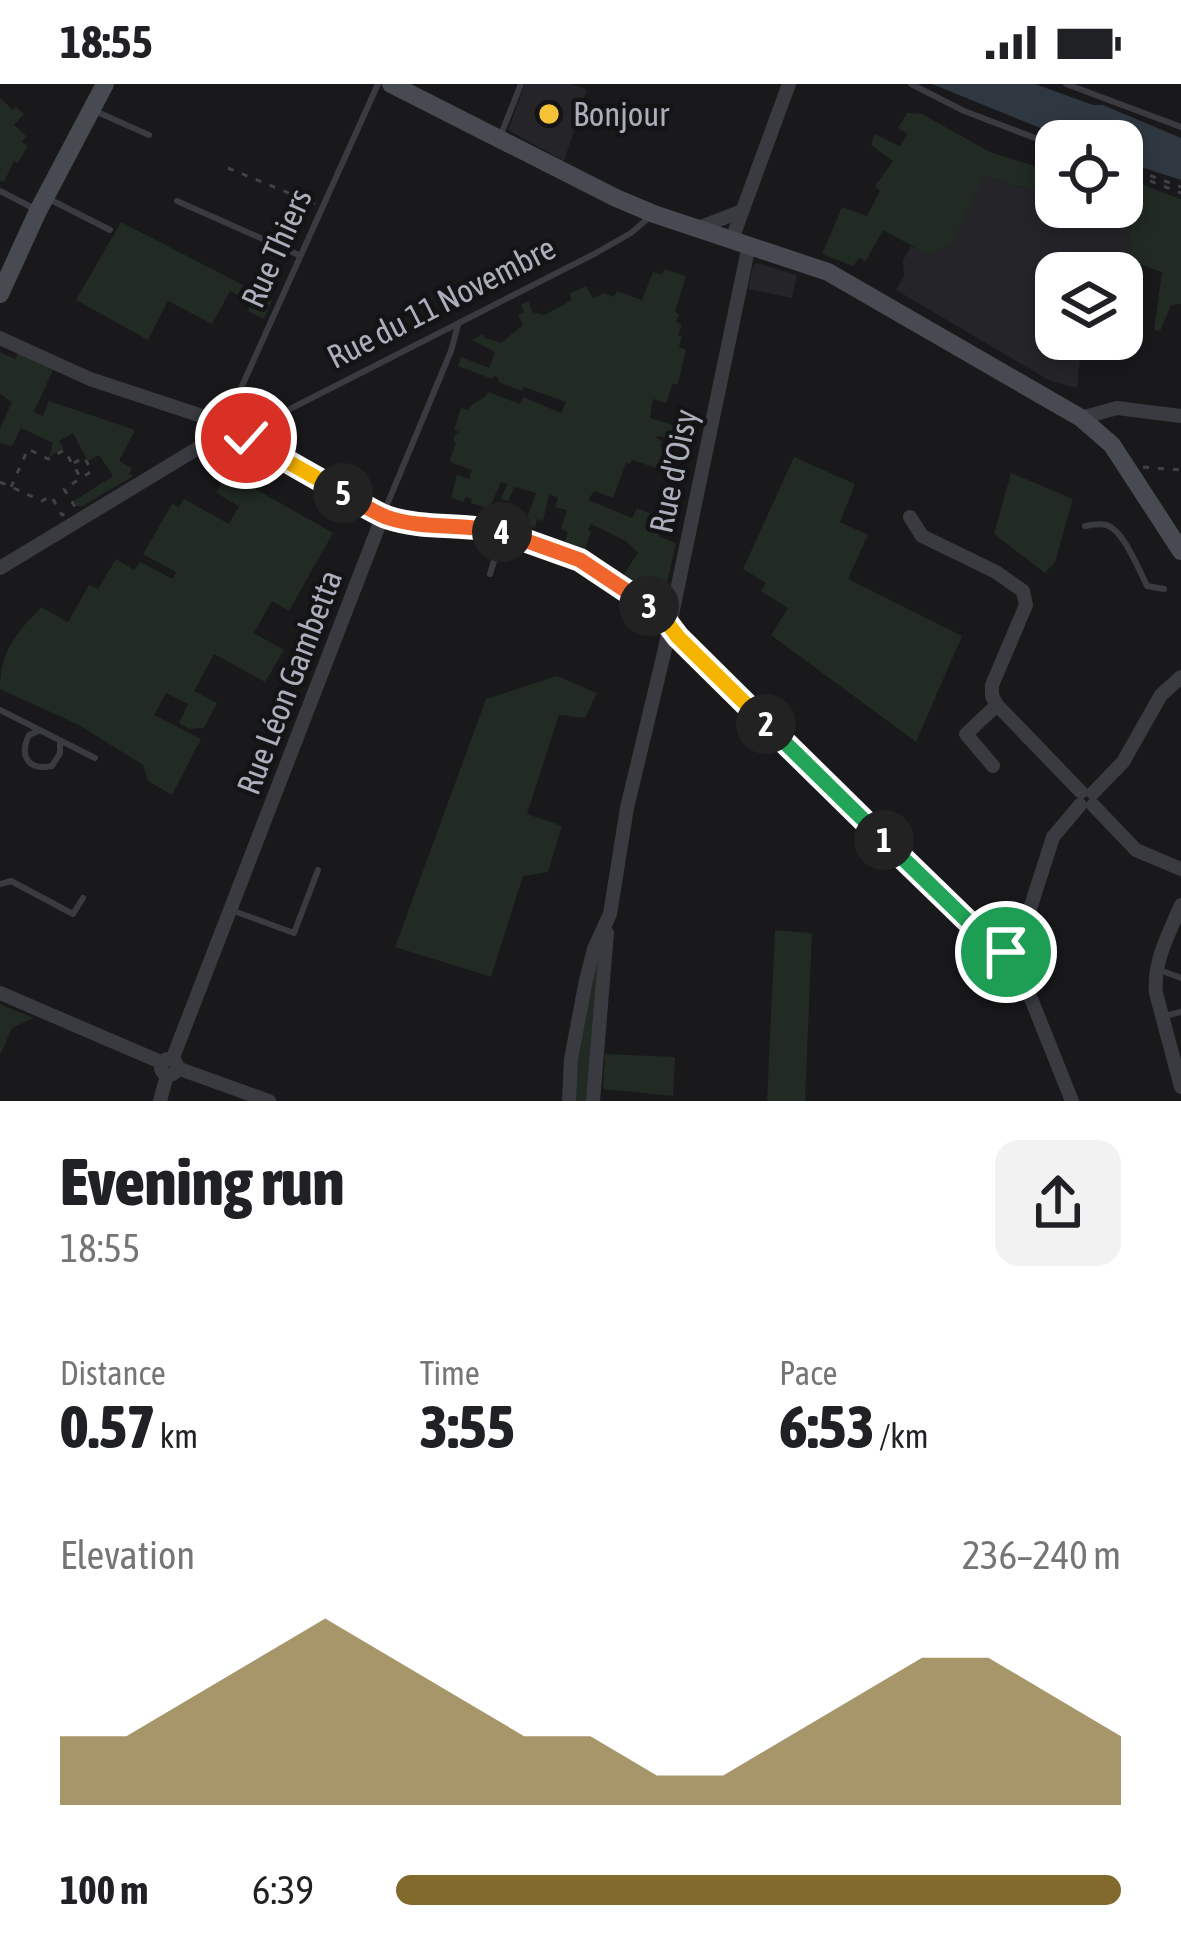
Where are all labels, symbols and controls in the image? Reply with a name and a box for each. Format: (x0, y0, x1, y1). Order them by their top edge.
text: 18:55 (60, 16, 153, 68)
place label: Bonjour (573, 95, 670, 133)
marker: Bonjour (536, 101, 562, 127)
map controls (1035, 120, 1143, 360)
button: locate (1035, 120, 1143, 228)
street label: Rue Thiers (233, 183, 319, 313)
street label: Rue du 11 Novembre (321, 228, 561, 376)
button: layers (1035, 252, 1143, 360)
pin (195, 387, 297, 489)
icon: check (213, 405, 279, 471)
street label: Rue d'Oisy (641, 406, 705, 536)
pin: 5 (313, 463, 373, 523)
text: 5 (335, 474, 351, 512)
pin: 4 (472, 502, 532, 562)
text: 4 (494, 513, 510, 551)
street label: Rue Léon Gambetta (229, 564, 349, 800)
pin: 3 (619, 576, 679, 636)
text: 3 (641, 587, 657, 625)
pin: 2 (736, 694, 796, 754)
text: 2 (758, 705, 774, 743)
pin: 1 (854, 810, 914, 870)
text: 1 (876, 821, 892, 859)
pin (955, 901, 1057, 1003)
icon: arrive (973, 919, 1039, 985)
button: share (995, 1140, 1121, 1266)
text: Evening run (60, 1143, 345, 1219)
text: 18:55 (60, 1226, 140, 1270)
text: Distance (60, 1354, 166, 1392)
text: Time (420, 1354, 480, 1392)
text: Pace (779, 1354, 837, 1392)
text: 0.57 (60, 1392, 155, 1461)
text: 3:55 (420, 1392, 515, 1461)
text: 6:53 (779, 1392, 875, 1461)
text: km (155, 1417, 198, 1455)
text: /km (875, 1417, 929, 1455)
text: Elevation (60, 1533, 195, 1577)
text: 236–240 m (962, 1533, 1121, 1577)
text: 100 m (60, 1868, 148, 1912)
text: 6:39 (252, 1868, 314, 1912)

